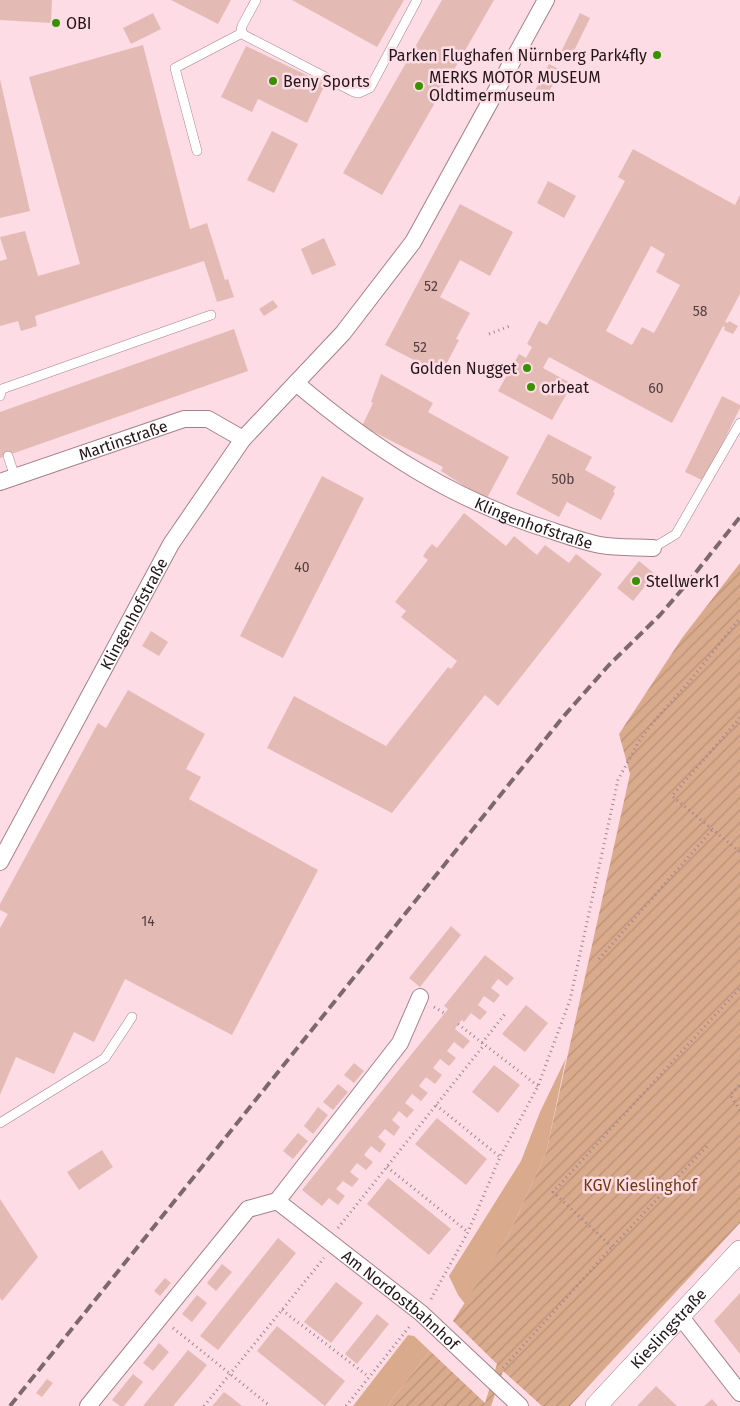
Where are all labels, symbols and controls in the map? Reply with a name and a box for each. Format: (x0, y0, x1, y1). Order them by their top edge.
place label: OBI (66, 14, 92, 33)
marker: OBI (50, 17, 62, 29)
place label: Parken Flughafen Nürnberg Park4fly (388, 46, 647, 65)
marker: Parken Flughafen Nürnberg Park4fly (651, 49, 663, 61)
place label: MERKS MOTOR MUSEUM Oldtimermuseum (429, 68, 601, 105)
place label: Beny Sports (283, 72, 370, 91)
marker: Beny Sports (267, 75, 279, 87)
marker: MERKS MOTOR MUSEUM Oldtimermuseum (413, 80, 425, 92)
house number: 52 (424, 278, 438, 295)
house number: 58 (693, 303, 708, 320)
house number: 52 (413, 339, 427, 356)
place label: Golden Nugget (410, 359, 517, 378)
marker: Golden Nugget (521, 362, 533, 374)
place label: orbeat (541, 378, 589, 397)
house number: 60 (648, 380, 664, 397)
marker: orbeat (525, 381, 537, 393)
street label: Martinstraße (76, 416, 170, 464)
house number: 50b (551, 471, 575, 488)
street label: Klingenhofstraße (472, 493, 595, 553)
street label: Klingenhofstraße (96, 554, 171, 673)
house number: 40 (294, 559, 310, 576)
place label: Stellwerk1 (646, 572, 720, 591)
marker: Stellwerk1 (630, 575, 642, 587)
house number: 14 (141, 913, 155, 930)
park label: KGV Kieslinghof (583, 1176, 698, 1195)
street label: Am Nordostbahnhof (338, 1246, 464, 1354)
street label: Kieslingstraße (626, 1284, 710, 1372)

